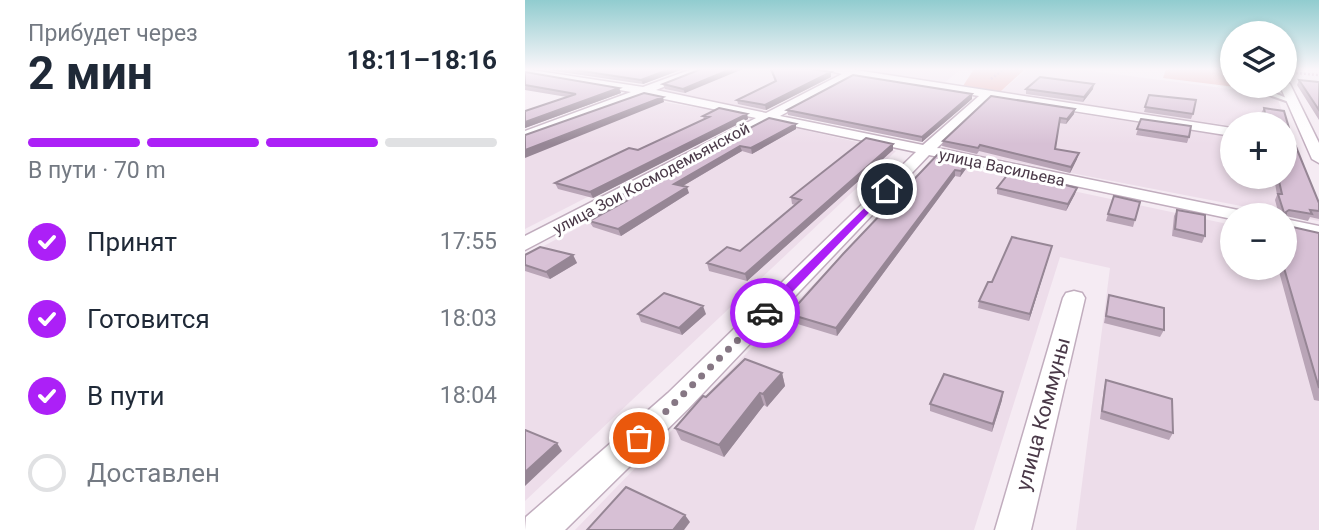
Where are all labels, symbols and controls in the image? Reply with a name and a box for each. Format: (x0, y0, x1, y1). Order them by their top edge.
text: Прибудет через (28, 20, 198, 47)
map controls (1220, 21, 1297, 280)
button: layers (1220, 21, 1297, 98)
text: 18:11–18:16 (347, 45, 497, 75)
text: 2 мин (28, 46, 153, 100)
button: + (1220, 112, 1297, 189)
street label: улица Зои Космодемьянской (550, 118, 753, 238)
street label: улица Васильева (937, 145, 1067, 190)
text: В пути · 70 m (28, 157, 166, 184)
pin (857, 159, 917, 219)
icon: home (868, 170, 906, 208)
button: − (1220, 203, 1297, 280)
icon: check (28, 223, 66, 261)
text: Принят (87, 227, 177, 257)
text: 17:55 (440, 228, 497, 255)
courier (730, 278, 800, 348)
icon: car (746, 294, 784, 332)
icon: check (28, 300, 66, 338)
text: Готовится (87, 304, 210, 334)
text: 18:03 (440, 305, 497, 332)
street label: улица Коммуны (1011, 335, 1075, 493)
icon: check (28, 377, 66, 415)
text: В пути (87, 381, 164, 411)
text: 18:04 (440, 382, 497, 409)
pin (609, 408, 669, 468)
icon: bag (620, 419, 658, 457)
text: Доставлен (87, 458, 220, 488)

